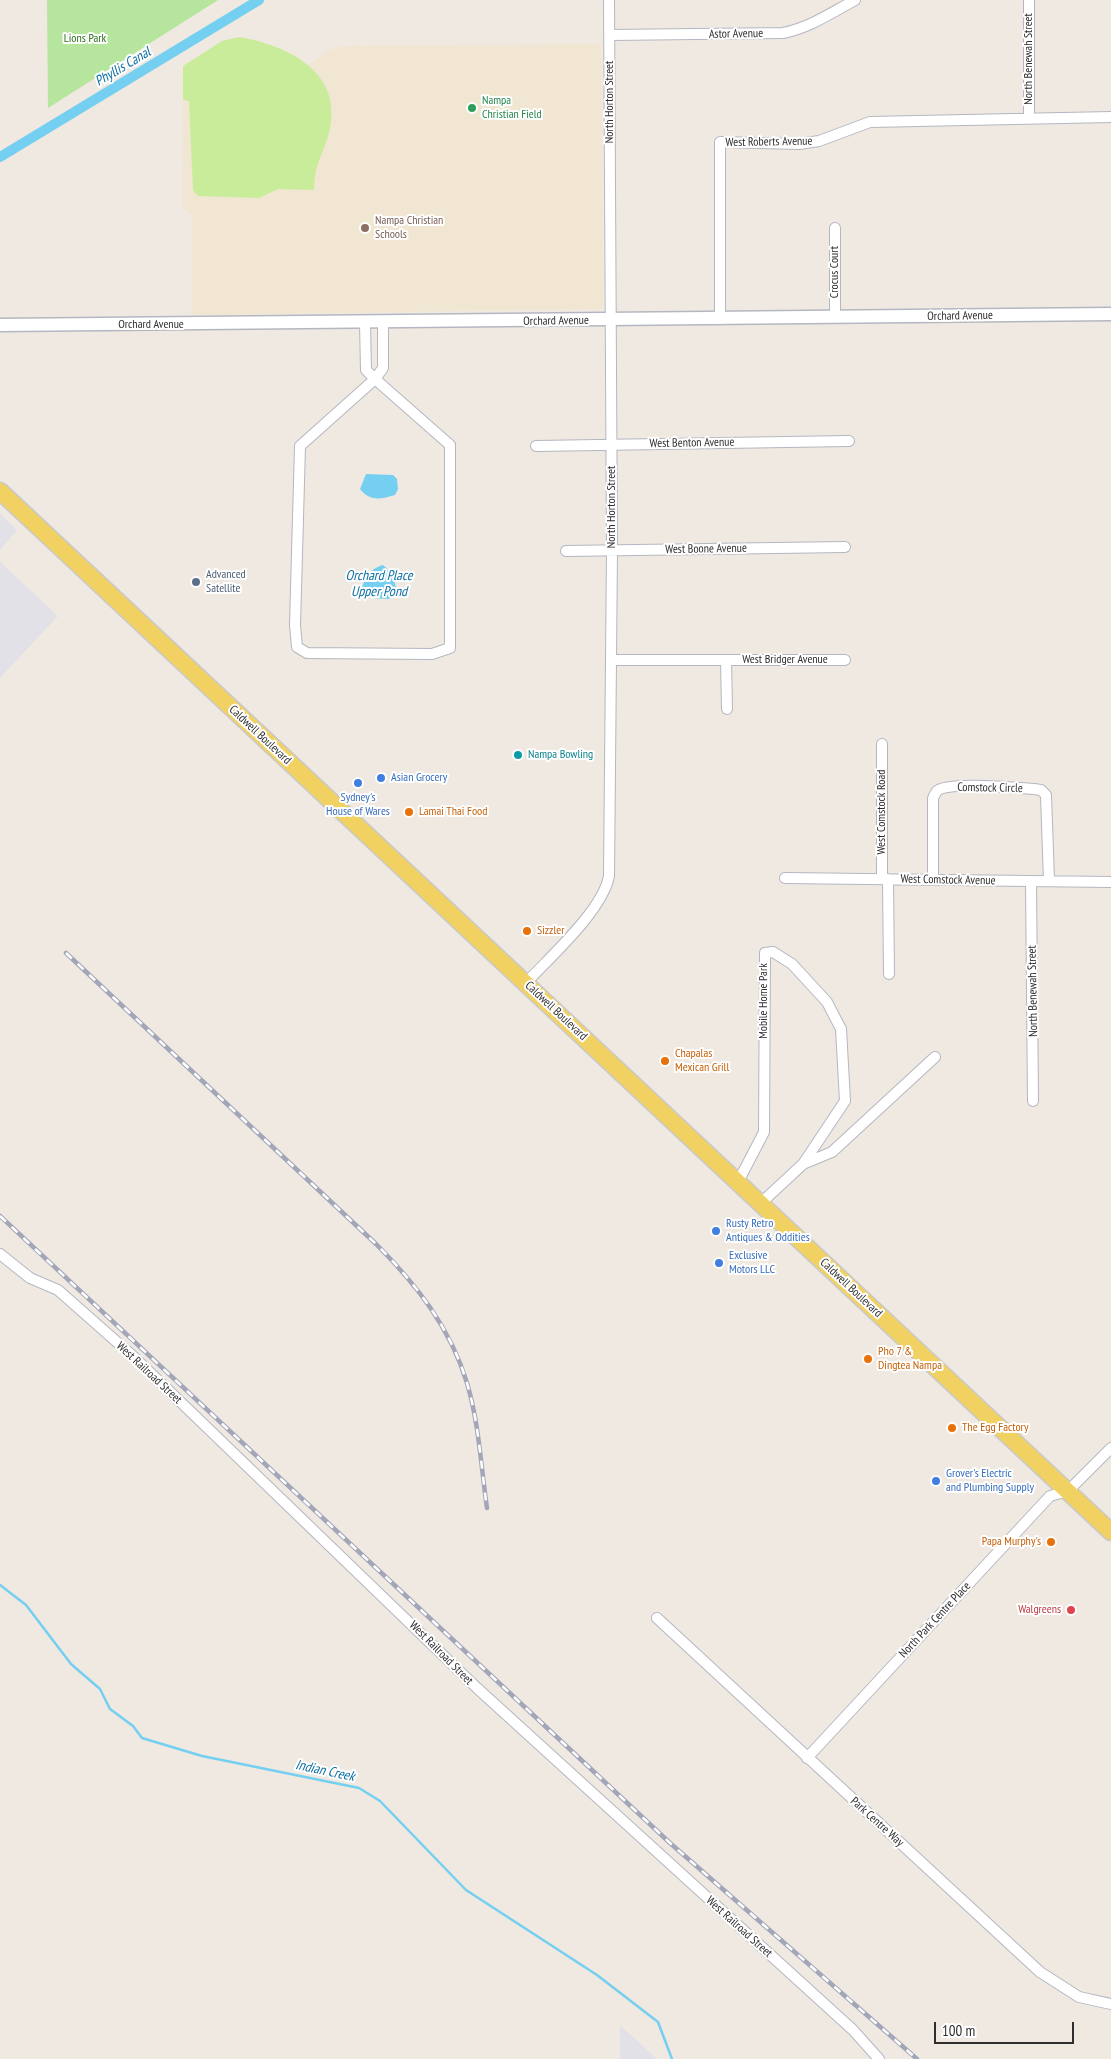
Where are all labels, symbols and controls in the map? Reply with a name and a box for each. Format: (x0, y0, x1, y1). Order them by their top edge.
street label: North Benewah Street (1022, 13, 1036, 105)
street label: Astor Avenue (709, 26, 763, 42)
park label: Lions Park (64, 32, 106, 46)
water label: Phyllis Canal (92, 44, 154, 90)
street label: North Horton Street (603, 61, 617, 143)
place label: Nampa Christian Field (482, 94, 542, 122)
marker: Nampa Christian Field (466, 102, 478, 114)
street label: West Roberts Avenue (725, 134, 813, 150)
place label: Nampa Christian Schools (375, 214, 443, 242)
marker: Nampa Christian Schools (359, 222, 371, 234)
street label: Crocus Court (828, 246, 842, 298)
street label: Orchard Avenue (927, 308, 993, 324)
street label: Orchard Avenue (523, 313, 589, 329)
street label: Orchard Avenue (118, 318, 184, 332)
street label: West Benton Avenue (649, 435, 735, 451)
street label: North Horton Street (605, 466, 619, 548)
street label: West Boone Avenue (665, 541, 747, 557)
place label: Advanced Satellite (206, 568, 246, 596)
water label: Orchard Place Upper Pond (346, 568, 412, 600)
marker: Advanced Satellite (190, 576, 202, 588)
street label: West Bridger Avenue (742, 653, 828, 667)
street label: Caldwell Boulevard (226, 703, 294, 767)
place label: Nampa Bowling (528, 748, 593, 762)
marker: Nampa Bowling (512, 749, 524, 761)
street label: West Comstock Road (875, 769, 889, 855)
place label: Asian Grocery (391, 771, 447, 785)
marker: Asian Grocery (375, 772, 387, 784)
marker: Sydney's House of Wares (352, 777, 364, 789)
street label: Comstock Circle (957, 780, 1023, 796)
place label: Sydney's House of Wares (326, 791, 390, 819)
place label: Lamai Thai Food (419, 805, 487, 819)
marker: Lamai Thai Food (403, 806, 415, 818)
street label: West Comstock Avenue (900, 872, 996, 888)
place label: Sizzler (537, 924, 564, 938)
marker: Sizzler (521, 925, 533, 937)
street label: North Benewah Street (1025, 945, 1041, 1037)
street label: Mobile Home Park (757, 963, 771, 1039)
street label: Caldwell Boulevard (522, 979, 590, 1043)
place label: Chapalas Mexican Grill (675, 1047, 729, 1075)
marker: Chapalas Mexican Grill (659, 1055, 671, 1067)
place label: Rusty Retro Antiques & Oddities (726, 1217, 810, 1245)
marker: Rusty Retro Antiques & Oddities (710, 1225, 722, 1237)
place label: Exclusive Motors LLC (729, 1249, 775, 1277)
street label: Caldwell Boulevard (817, 1256, 885, 1320)
marker: Exclusive Motors LLC (713, 1257, 725, 1269)
street label: West Railroad Street (113, 1339, 185, 1407)
place label: Pho 7 & Dingtea Nampa (878, 1345, 942, 1373)
marker: Pho 7 & Dingtea Nampa (862, 1353, 874, 1365)
place label: The Egg Factory (962, 1421, 1028, 1435)
marker: The Egg Factory (946, 1422, 958, 1434)
place label: Grover's Electric and Plumbing Supply (946, 1467, 1034, 1495)
marker: Grover's Electric and Plumbing Supply (930, 1475, 942, 1487)
place label: Papa Murphy's (982, 1535, 1041, 1549)
marker: Papa Murphy's (1045, 1536, 1057, 1548)
street label: North Park Centre Place (896, 1579, 974, 1661)
place label: Walgreens (1018, 1603, 1061, 1617)
marker: Walgreens (1065, 1604, 1077, 1616)
street label: West Railroad Street (406, 1618, 476, 1688)
water label: Indian Creek (294, 1757, 356, 1785)
street label: Park Centre Way (847, 1794, 907, 1850)
street label: West Railroad Street (703, 1893, 775, 1961)
scale bar (936, 2012, 1076, 2044)
text: 100 m (942, 2021, 975, 2040)

